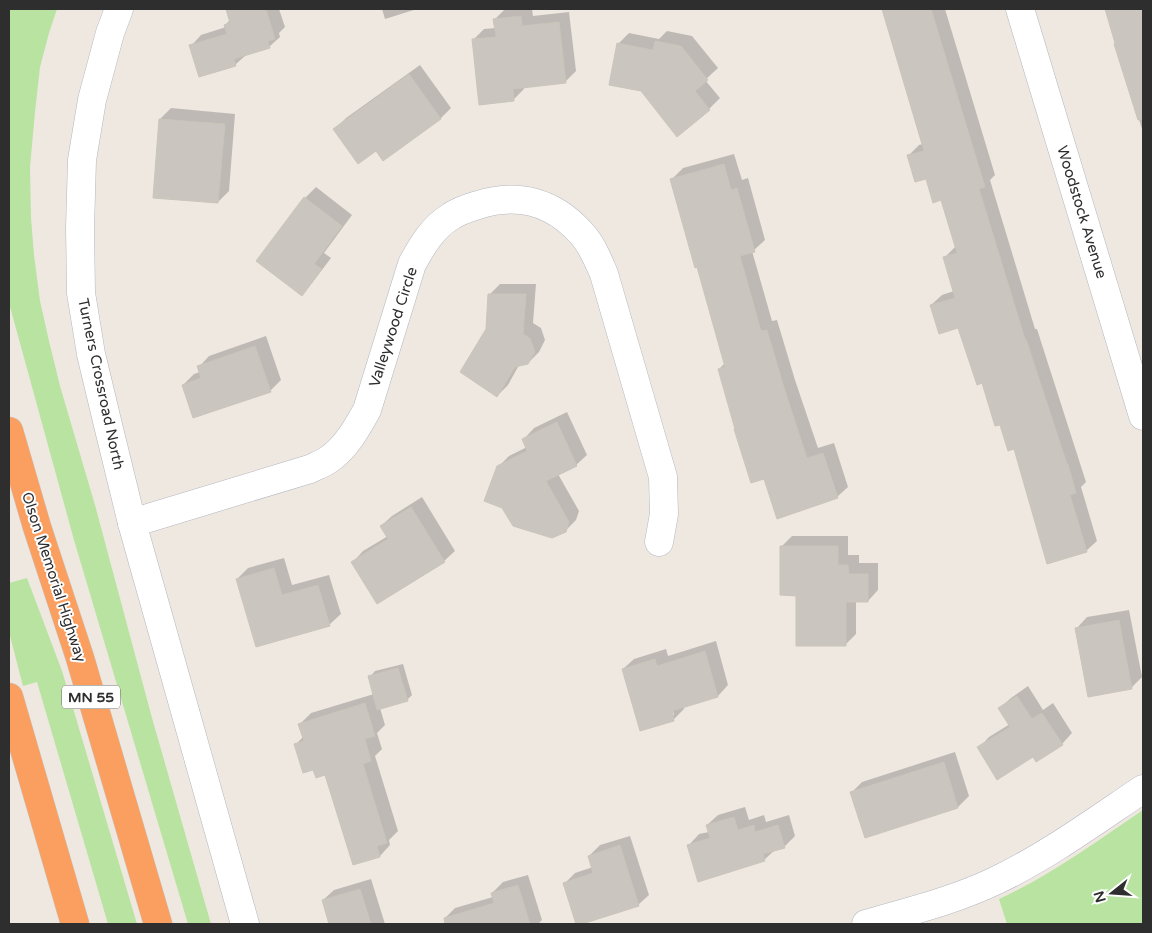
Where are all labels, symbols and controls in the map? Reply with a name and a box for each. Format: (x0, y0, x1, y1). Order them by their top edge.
street label: Woodstock Avenue (1053, 143, 1111, 281)
street label: Valleywood Circle (365, 265, 421, 389)
street label: Turners Crossroad North (74, 297, 128, 471)
street label: Olson Memorial Highway (18, 490, 90, 664)
road number: MN 55 (62, 686, 120, 709)
north arrow (1087, 868, 1137, 918)
text: N (1090, 889, 1110, 905)

